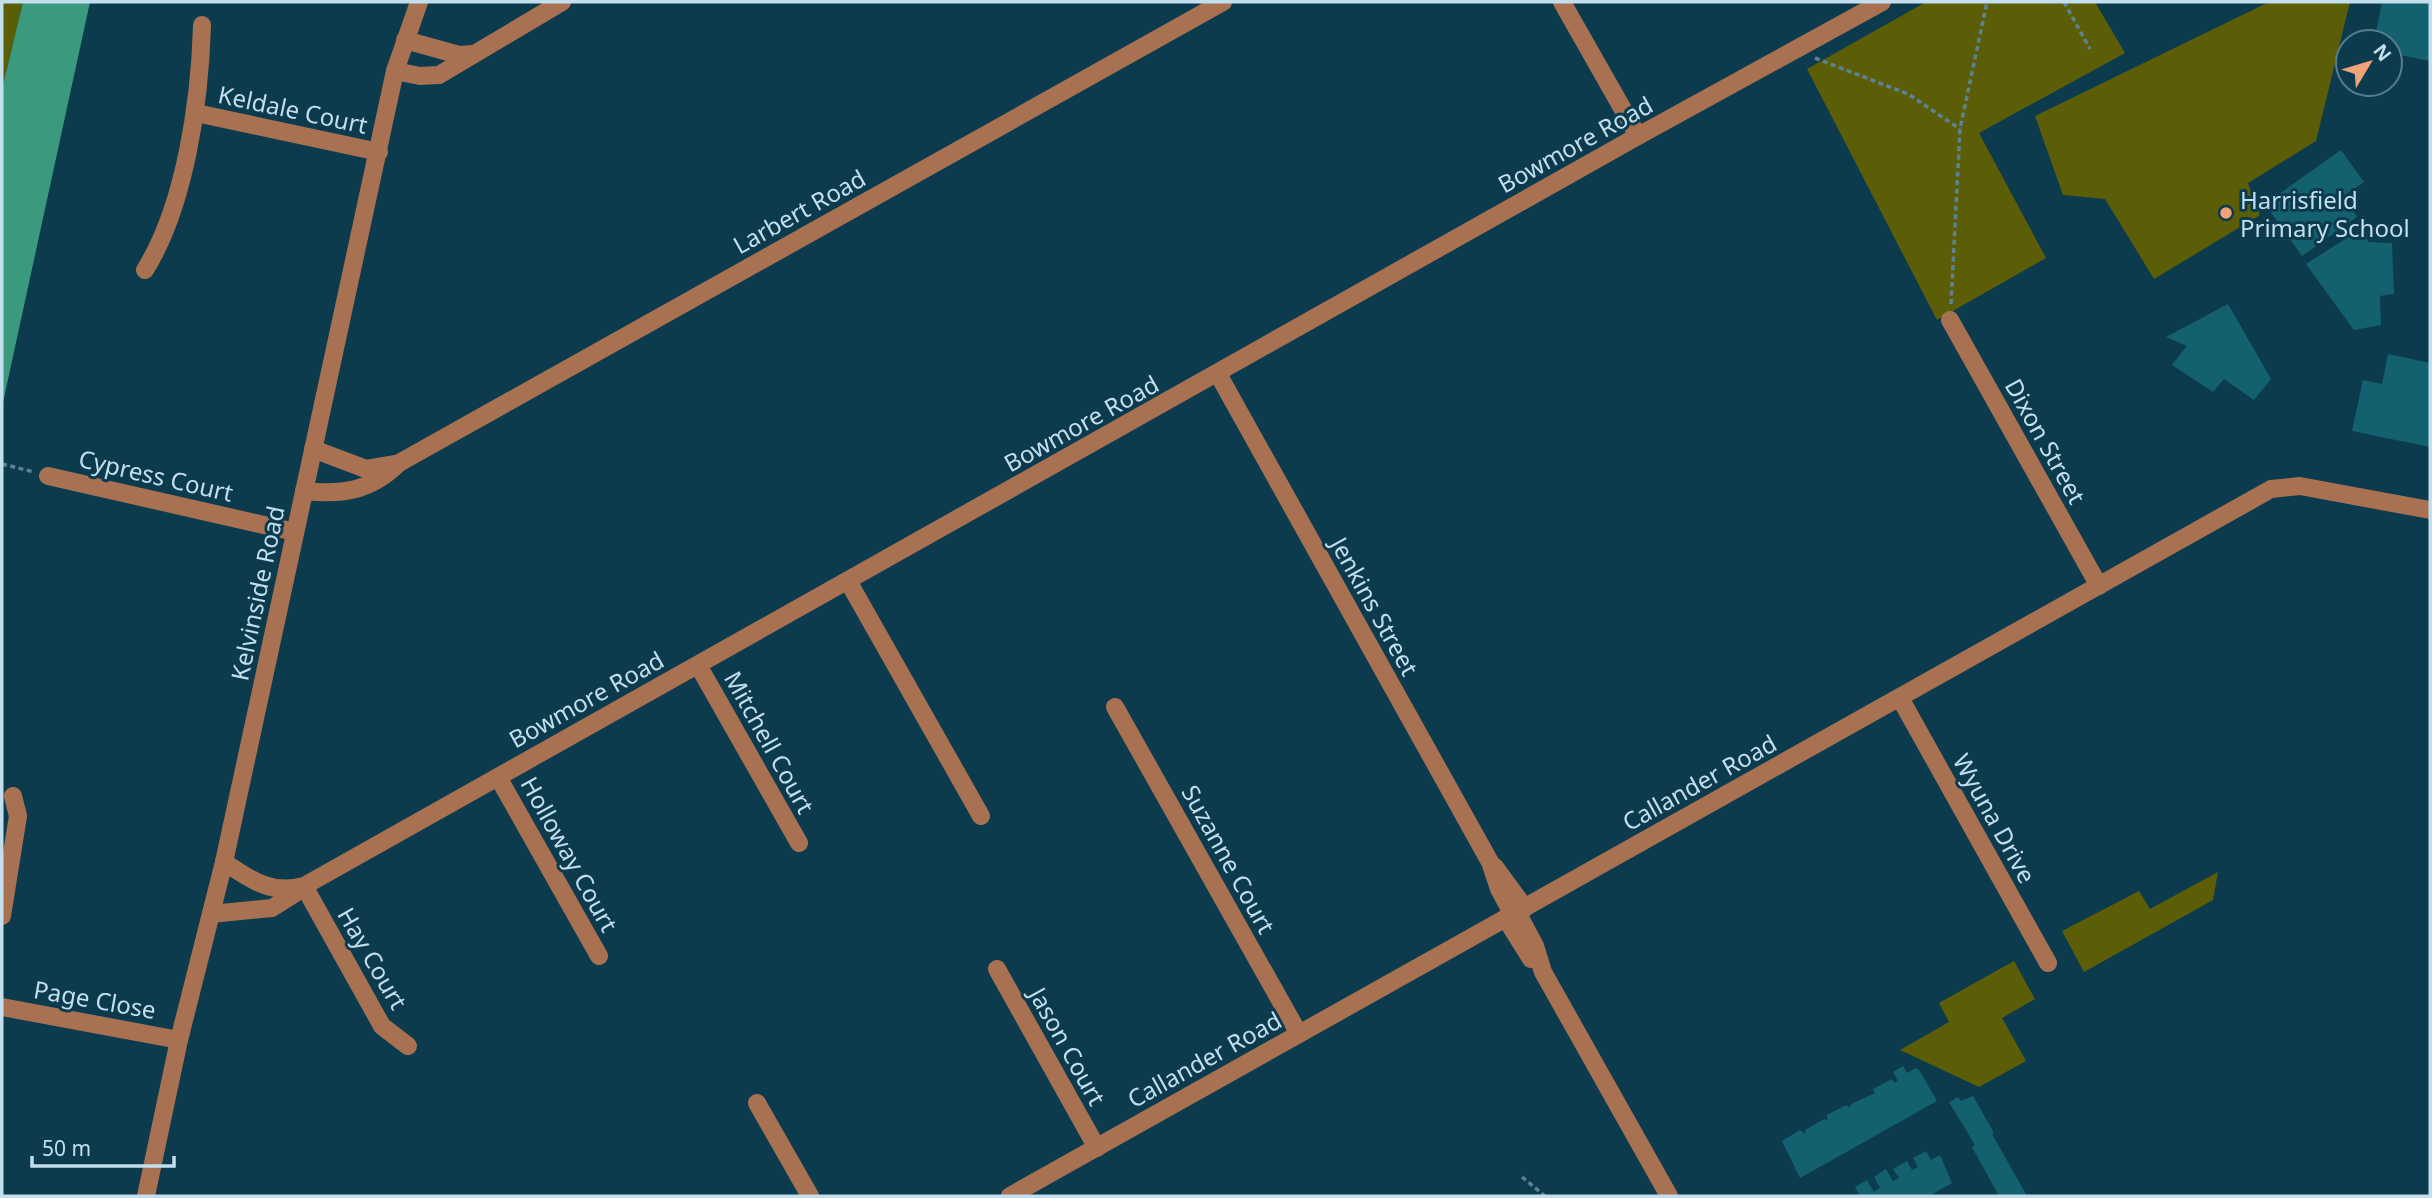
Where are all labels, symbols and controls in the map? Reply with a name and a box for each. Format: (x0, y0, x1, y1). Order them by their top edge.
north arrow (2334, 28, 2404, 98)
text: N (2367, 38, 2397, 67)
street label: Keldale Court (215, 77, 371, 141)
street label: Bowmore Road (1492, 88, 1658, 200)
street label: Larbert Road (727, 161, 871, 261)
place label: Harrisfield Primary School (2240, 183, 2410, 244)
marker: Harrisfield Primary School (2218, 205, 2234, 221)
street label: Bowmore Road (998, 367, 1164, 479)
street label: Dixon Street (1998, 372, 2094, 510)
street label: Cypress Court (76, 441, 237, 509)
street label: Kelvinside Road (222, 503, 292, 683)
street label: Jenkins Street (1322, 529, 1427, 681)
street label: Bowmore Road (503, 643, 669, 755)
street label: Mitchell Court (717, 665, 823, 819)
street label: Callander Road (1616, 726, 1782, 838)
street label: Wyuna Drive (1946, 747, 2044, 889)
street label: Holloway Court (514, 771, 626, 938)
street label: Suzanne Court (1175, 779, 1284, 940)
street label: Hay Court (331, 901, 416, 1015)
street label: Page Close (31, 972, 159, 1026)
street label: Jason Court (1021, 979, 1114, 1111)
street label: Callander Road (1121, 1003, 1287, 1115)
scale bar (32, 1124, 173, 1168)
text: 50 m (42, 1134, 91, 1162)

